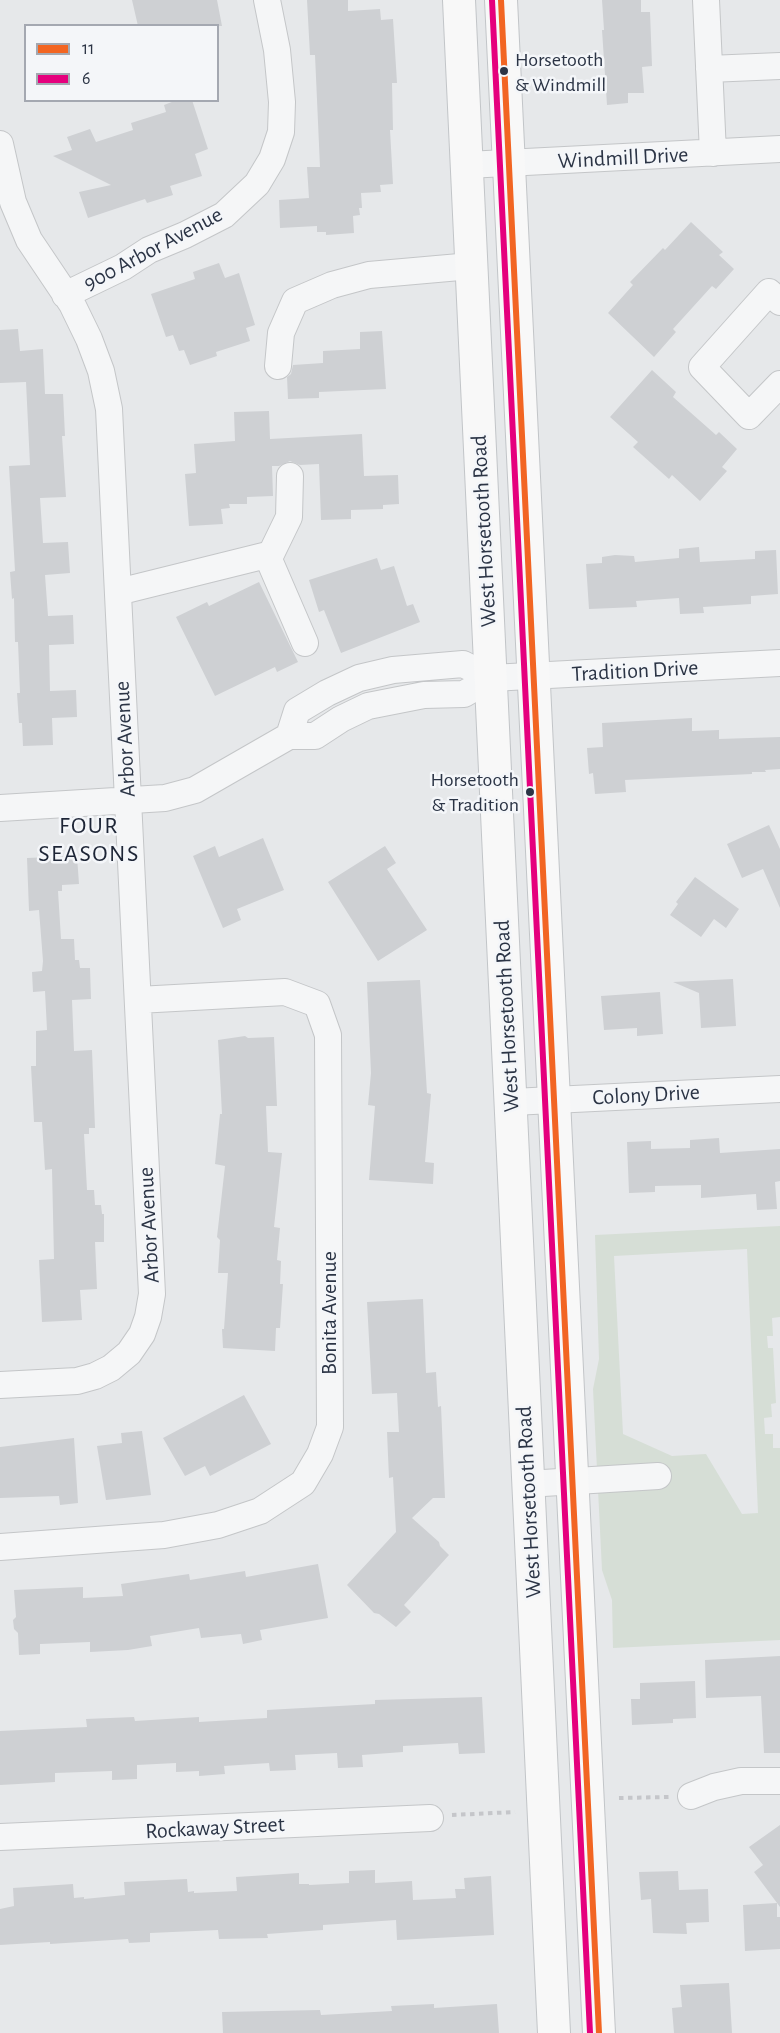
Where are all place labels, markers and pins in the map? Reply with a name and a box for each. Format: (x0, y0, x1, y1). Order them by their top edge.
place label: Horsetooth & Windmill (515, 48, 606, 95)
marker: Horsetooth & Windmill (498, 65, 510, 77)
place label: Horsetooth & Tradition (431, 768, 519, 815)
marker: Horsetooth & Tradition (524, 786, 536, 798)

